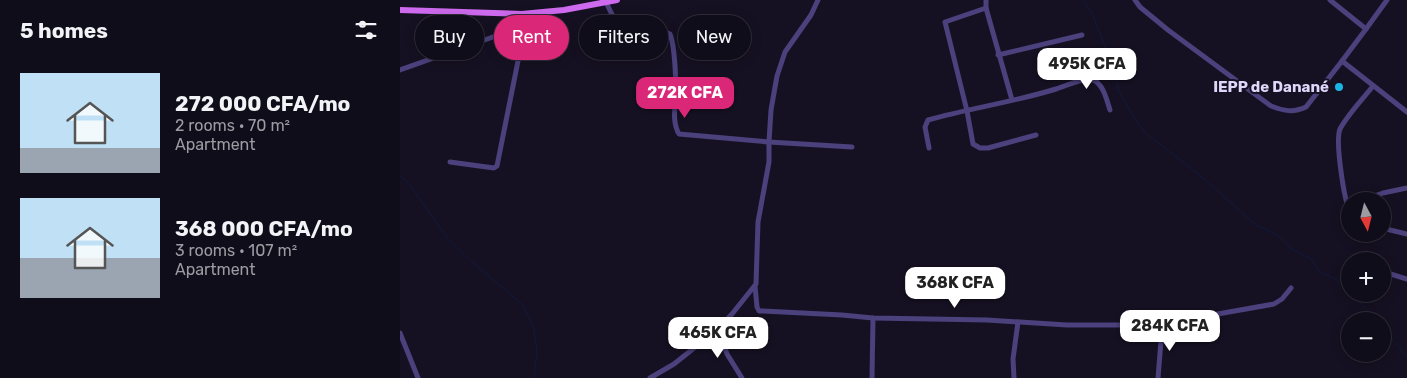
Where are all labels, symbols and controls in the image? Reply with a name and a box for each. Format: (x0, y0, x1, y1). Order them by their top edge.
chip: Buy (415, 15, 484, 60)
chip: Rent (494, 15, 569, 60)
chip: Filters (579, 15, 668, 60)
chip: New (678, 15, 751, 60)
icon: filters (352, 16, 380, 44)
text: 5 homes (20, 18, 108, 43)
pin: 495K CFA (1035, 48, 1139, 90)
text: 495K CFA (1048, 54, 1126, 73)
pin: 272K CFA (633, 76, 737, 119)
place label: IEPP de Danané (1213, 78, 1329, 96)
marker: IEPP de Danané (1333, 81, 1345, 93)
text: 272K CFA (647, 83, 723, 102)
text: 272 000 CFA/mo (175, 91, 350, 116)
icon: home (60, 93, 120, 153)
text: 2 rooms · 70 m² (175, 116, 290, 135)
text: Apartment (175, 135, 255, 154)
north arrow (1341, 192, 1391, 242)
map controls (1341, 192, 1391, 362)
text: 368 000 CFA/mo (175, 216, 353, 241)
icon: home (60, 218, 120, 278)
text: 3 rooms · 107 m² (175, 241, 297, 260)
button: + (1341, 252, 1391, 302)
text: Apartment (175, 260, 255, 279)
pin: 368K CFA (903, 266, 1007, 309)
text: 368K CFA (916, 273, 994, 292)
pin: 284K CFA (1118, 310, 1222, 352)
button: − (1341, 312, 1391, 362)
pin: 465K CFA (666, 316, 770, 359)
text: 284K CFA (1131, 316, 1209, 335)
text: 465K CFA (679, 323, 757, 342)

